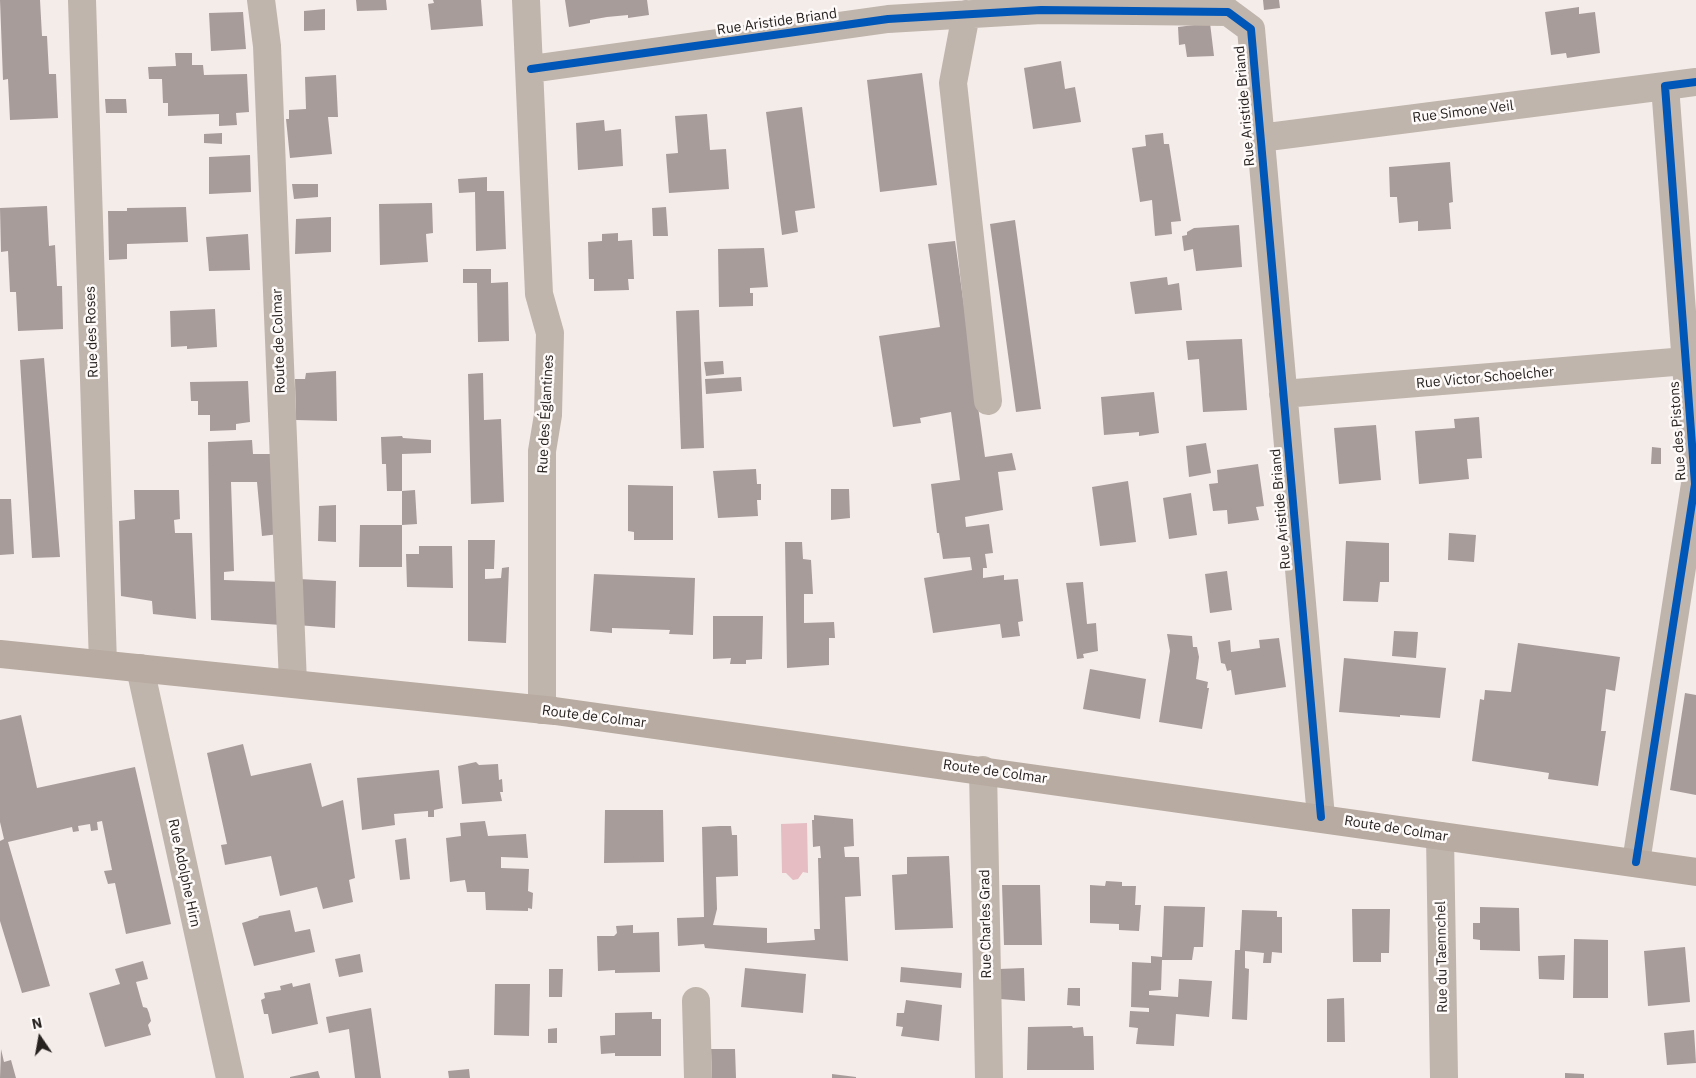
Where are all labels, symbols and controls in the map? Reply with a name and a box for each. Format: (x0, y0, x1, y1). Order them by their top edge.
street label: Rue Aristide Briand (716, 5, 838, 39)
street label: Rue Aristide Briand (1231, 45, 1259, 167)
street label: Rue Simone Veil (1412, 97, 1514, 127)
street label: Rue des Roses (82, 286, 102, 378)
street label: Route de Colmar (269, 288, 289, 394)
street label: Rue des Églantines (534, 354, 558, 474)
street label: Rue Victor Schoelcher (1415, 364, 1555, 392)
street label: Rue des Pistons (1666, 381, 1690, 481)
street label: Rue Aristide Briand (1267, 448, 1295, 570)
street label: Route de Colmar (541, 702, 647, 732)
street label: Route de Colmar (942, 756, 1048, 788)
street label: Route de Colmar (1343, 813, 1449, 845)
street label: Rue Adolphe Hirn (164, 817, 204, 929)
street label: Rue Charles Grad (977, 869, 995, 979)
street label: Rue du Taennchel (1433, 901, 1451, 1013)
north arrow (15, 1013, 65, 1063)
text: N (30, 1013, 44, 1033)

